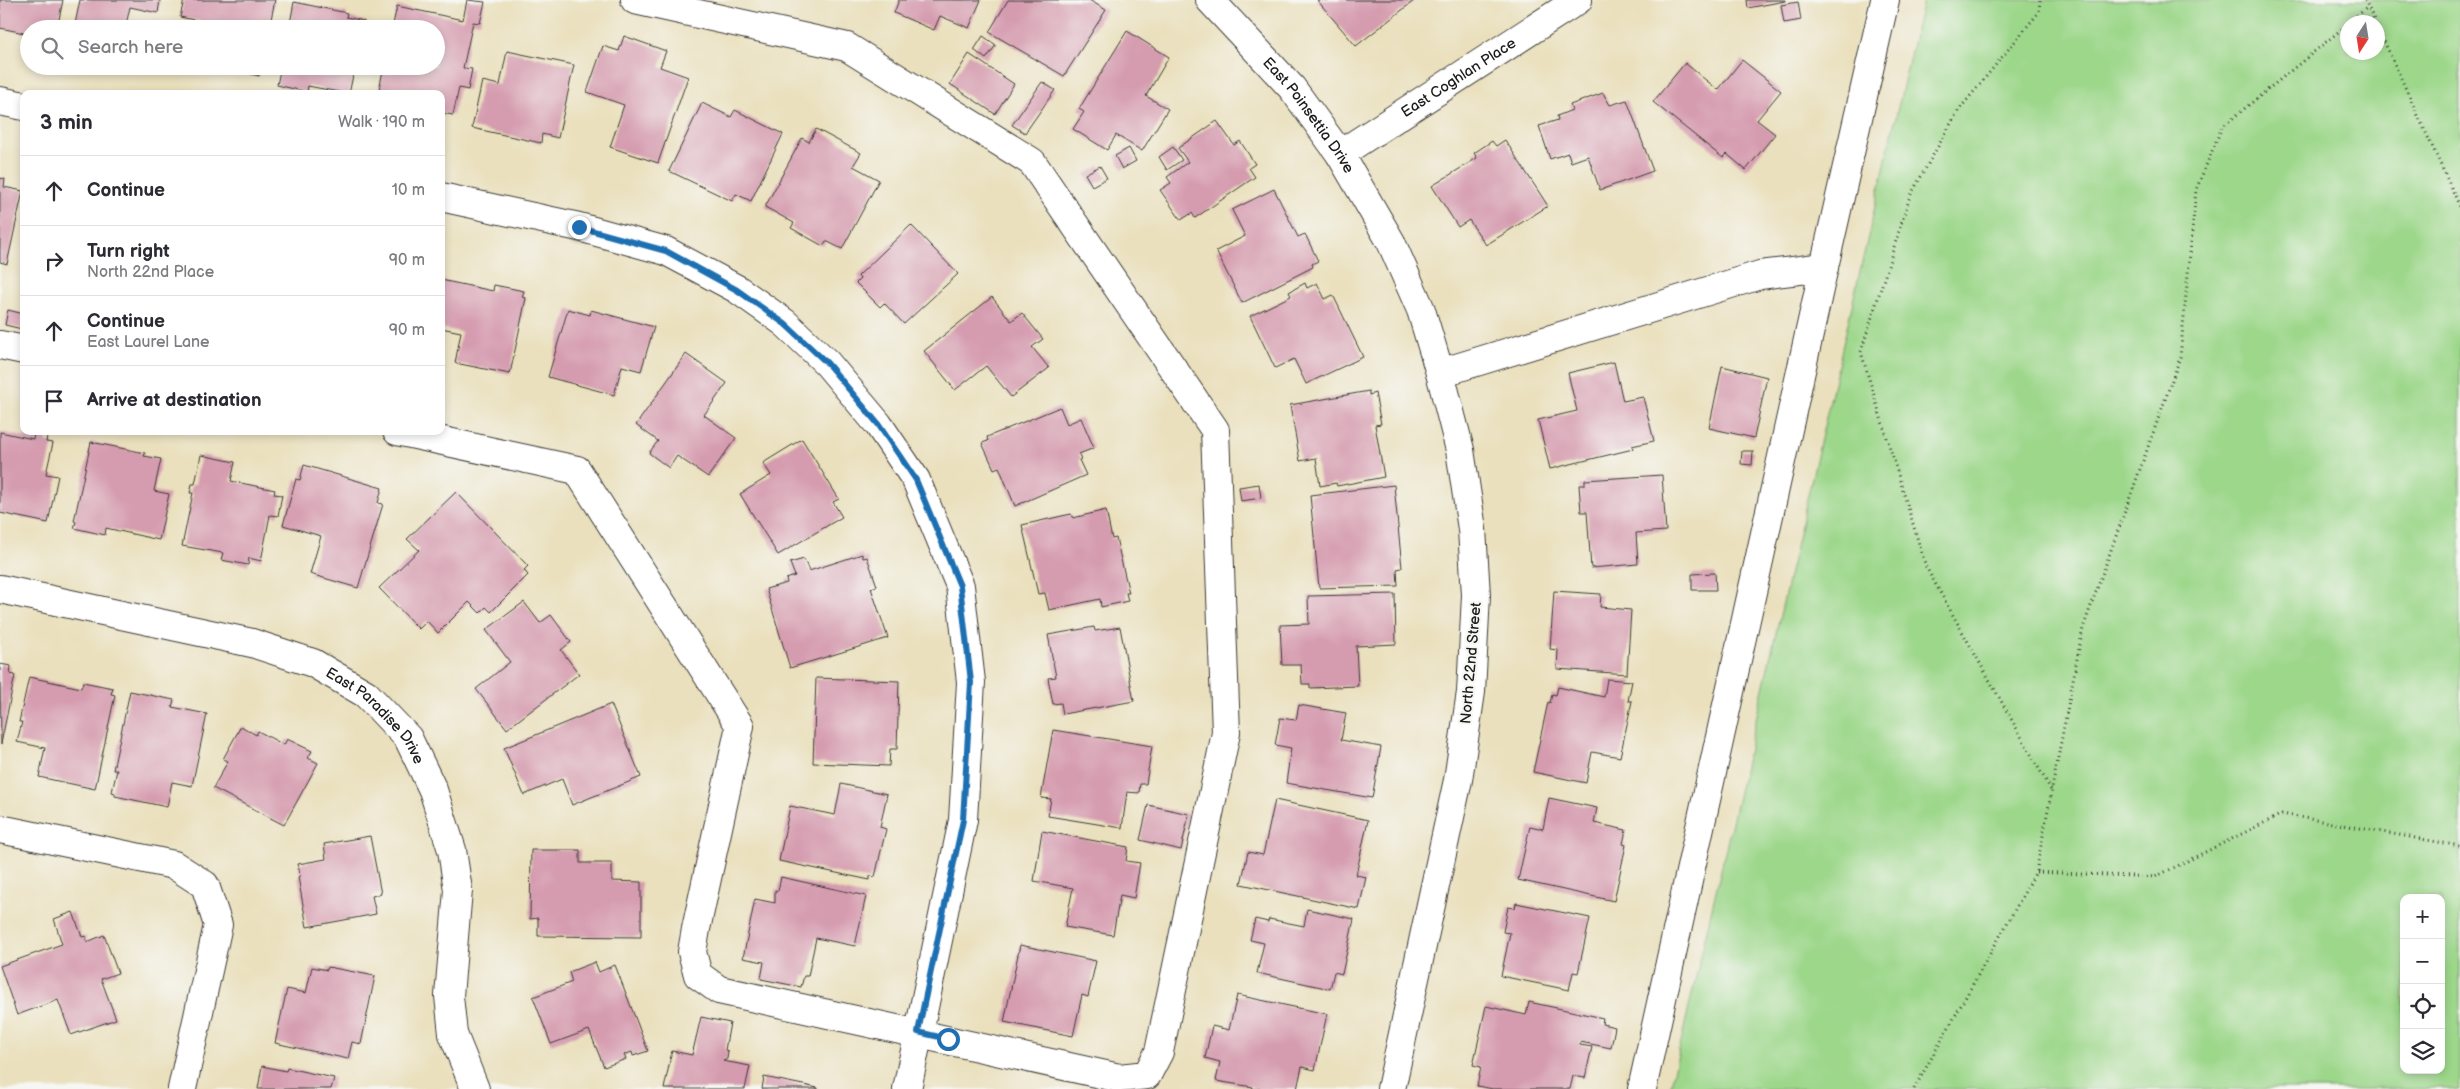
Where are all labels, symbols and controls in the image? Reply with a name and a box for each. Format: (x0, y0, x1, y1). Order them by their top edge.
north arrow (2340, 15, 2385, 60)
search box (20, 20, 445, 75)
street label: East Coghlan Place (1397, 33, 1519, 122)
icon: search (38, 34, 66, 62)
text: Search here (78, 36, 183, 59)
street label: East Poinsettia Drive (1259, 53, 1359, 177)
text: 3 min (40, 110, 93, 135)
text: Walk · 190 m (338, 113, 425, 132)
icon: ahead (40, 177, 68, 205)
text: Continue (87, 179, 165, 202)
text: 10 m (392, 181, 425, 200)
route end (568, 216, 591, 239)
text: Turn right (87, 240, 170, 263)
icon: right (40, 247, 68, 275)
text: 90 m (389, 251, 425, 270)
text: North 22nd Place (87, 263, 214, 282)
text: Continue (87, 310, 165, 333)
icon: ahead (40, 317, 68, 345)
text: 90 m (389, 321, 425, 340)
text: East Laurel Lane (87, 333, 210, 352)
icon: arrive (40, 387, 68, 415)
text: Arrive at destination (87, 389, 262, 412)
street label: North 22nd Street (1456, 601, 1486, 725)
street label: East Paradise Drive (322, 663, 429, 767)
map controls (2400, 894, 2445, 1074)
button: + (2400, 894, 2445, 939)
button: − (2400, 939, 2445, 984)
button: locate (2400, 984, 2445, 1029)
route start (937, 1028, 960, 1051)
button: layers (2400, 1029, 2445, 1074)

